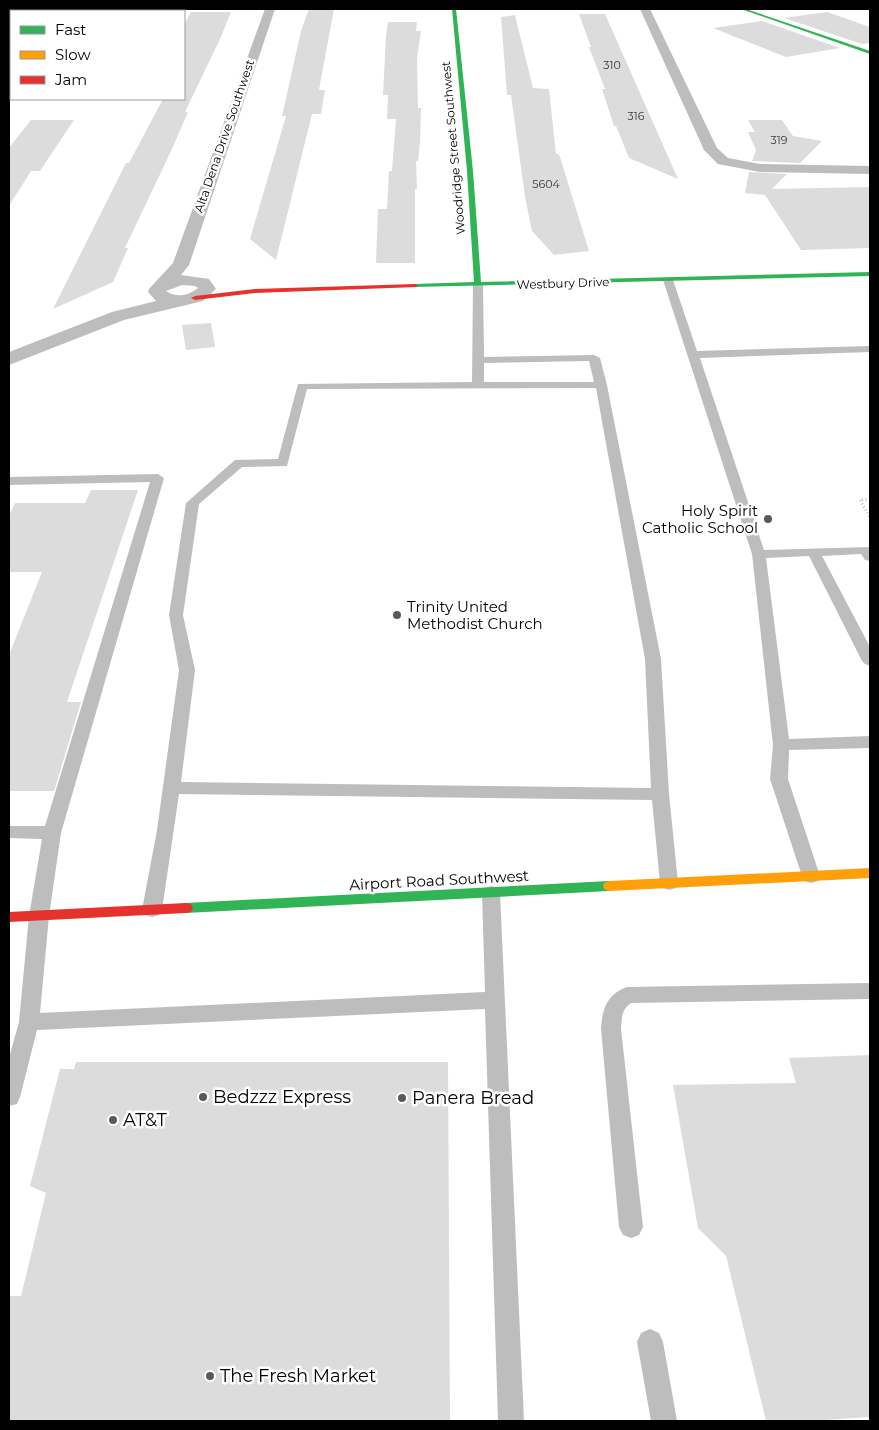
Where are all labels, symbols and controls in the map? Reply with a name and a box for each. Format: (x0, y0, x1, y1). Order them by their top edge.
legend (10, 10, 185, 100)
text: Fast (55, 20, 86, 39)
text: Slow (55, 45, 91, 64)
street label: Alta Dena Drive Southwest (191, 57, 257, 214)
house number: 310 (603, 58, 621, 72)
street label: Woodridge Street Southwest (438, 60, 468, 235)
text: Jam (54, 70, 87, 89)
house number: 316 (628, 109, 645, 123)
house number: 319 (771, 133, 788, 147)
house number: 5604 (532, 177, 560, 191)
street label: Westbury Drive (516, 274, 610, 292)
place label: Holy Spirit Catholic School (642, 501, 758, 537)
marker: Holy Spirit Catholic School (762, 513, 774, 525)
place label: Trinity United Methodist Church (407, 597, 543, 633)
marker: Trinity United Methodist Church (391, 609, 403, 621)
street label: Airport Road Southwest (349, 866, 529, 894)
place label: Bedzzz Express (213, 1086, 351, 1108)
place label: Panera Bread (412, 1087, 534, 1109)
marker: Bedzzz Express (197, 1091, 209, 1103)
marker: Panera Bread (396, 1092, 408, 1104)
place label: AT&T (123, 1109, 168, 1131)
marker: AT&T (107, 1114, 119, 1126)
place label: The Fresh Market (220, 1365, 376, 1387)
marker: The Fresh Market (204, 1370, 216, 1382)

